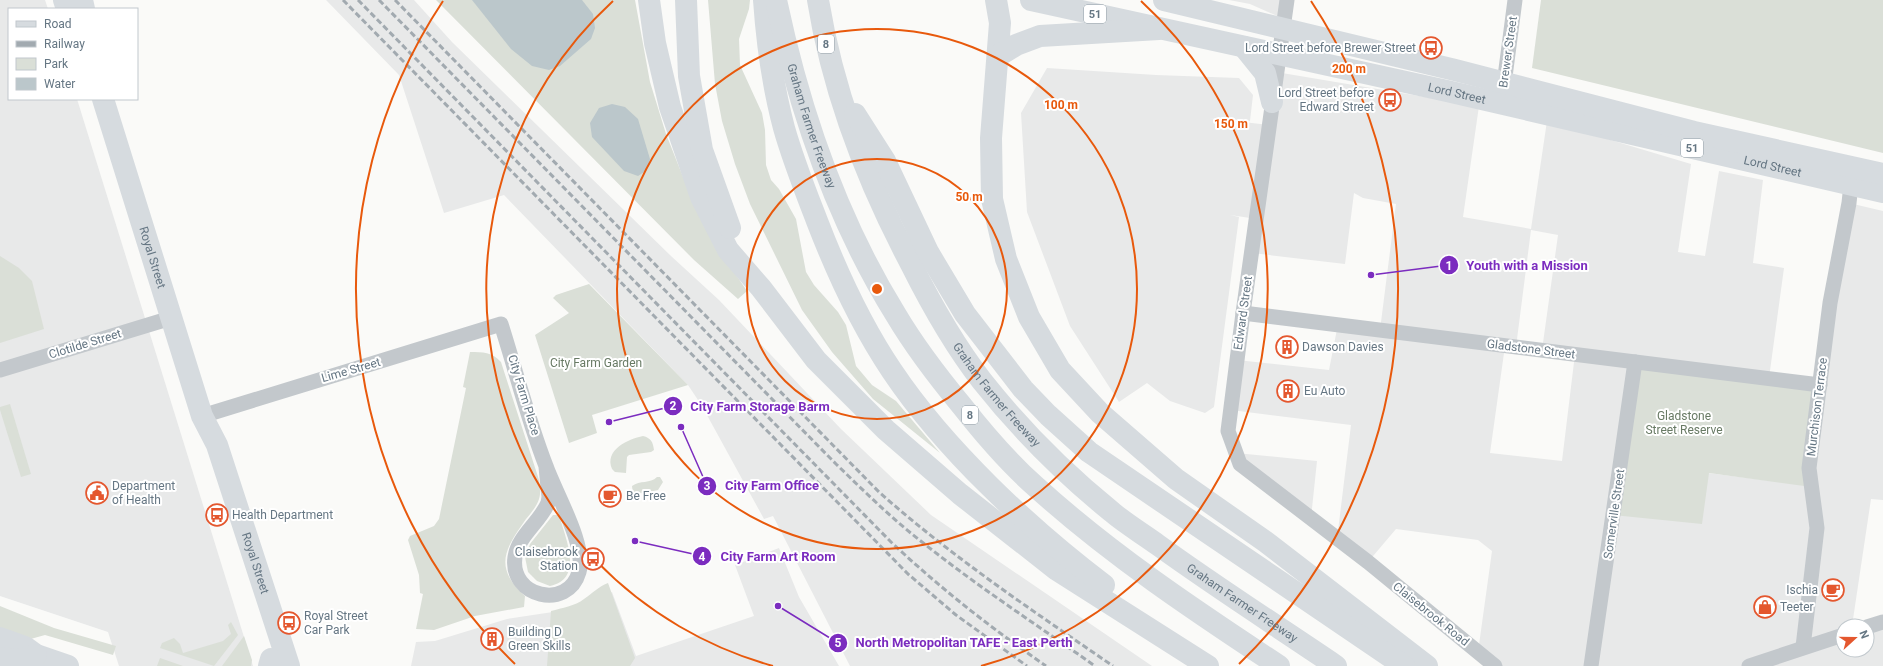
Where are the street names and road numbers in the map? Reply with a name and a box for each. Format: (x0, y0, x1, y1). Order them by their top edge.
road number: 51 (1084, 5, 1106, 23)
street label: Brewer Street (1496, 15, 1520, 89)
road number: 8 (818, 35, 834, 53)
street label: Graham Farmer Freeway (784, 62, 839, 191)
street label: Lord Street (1427, 80, 1487, 107)
road number: 51 (1681, 139, 1703, 157)
street label: Lord Street (1742, 153, 1803, 180)
street label: Royal Street (136, 225, 169, 290)
street label: Edward Street (1231, 275, 1255, 351)
street label: Clotilde Street (47, 326, 123, 362)
street label: Gladstone Street (1486, 337, 1576, 361)
street label: Graham Farmer Freeway (950, 340, 1043, 450)
street label: City Farm Place (505, 353, 543, 437)
street label: Lime Street (320, 355, 382, 385)
street label: Murchison Terrace (1804, 357, 1830, 457)
road number: 8 (962, 406, 978, 424)
street label: Somerville Street (1601, 468, 1627, 560)
street label: Royal Street (239, 531, 272, 596)
street label: Graham Farmer Freeway (1184, 561, 1301, 645)
street label: Claisebrook Road (1390, 579, 1472, 649)

